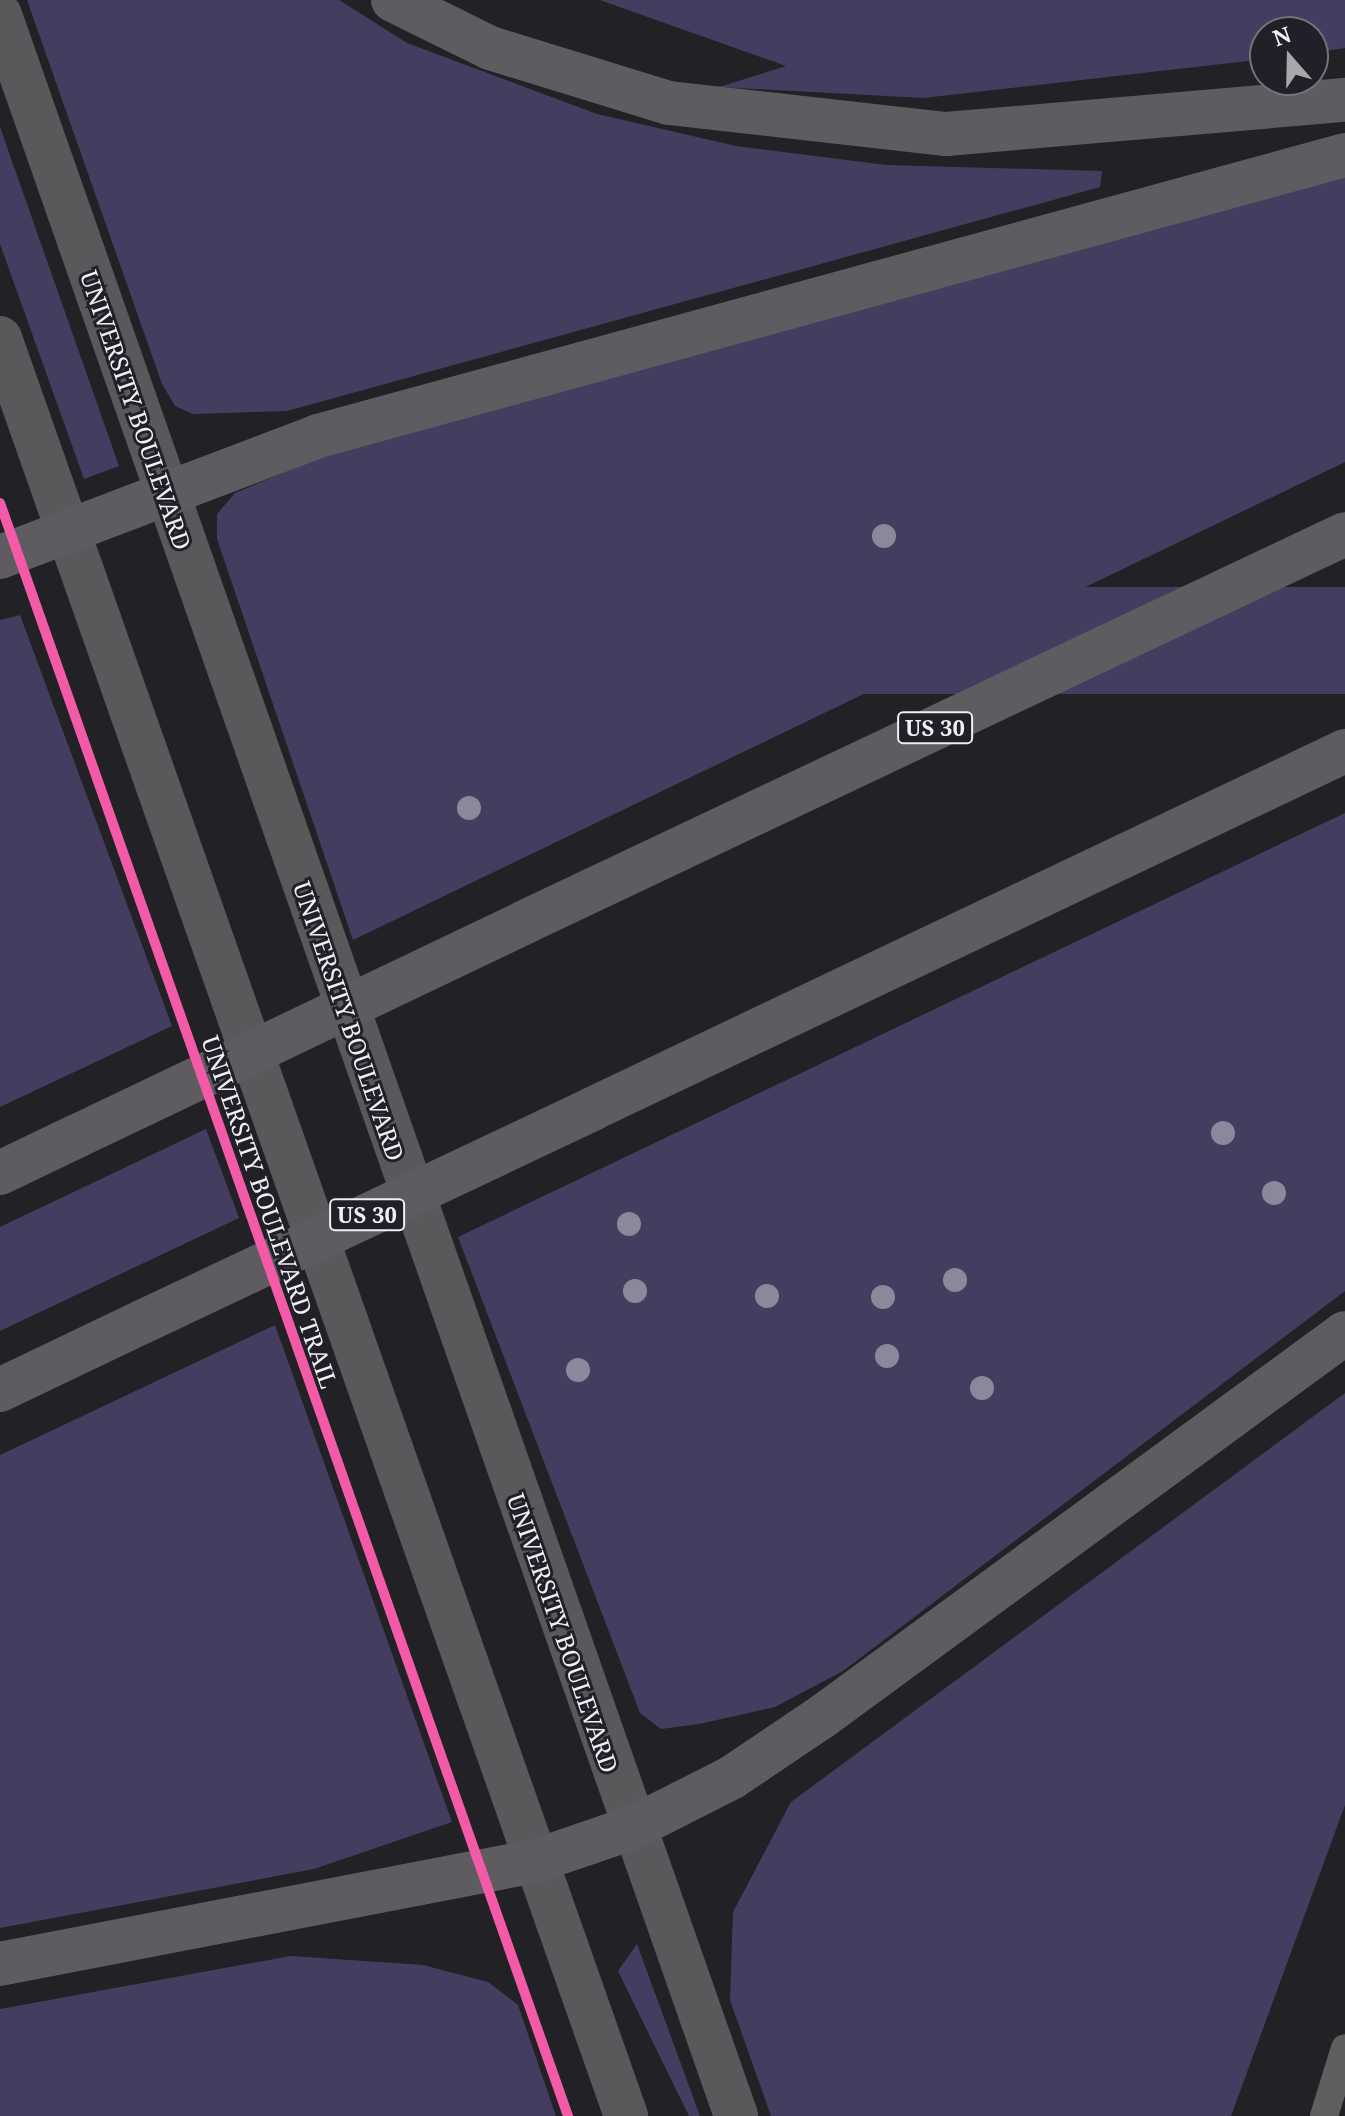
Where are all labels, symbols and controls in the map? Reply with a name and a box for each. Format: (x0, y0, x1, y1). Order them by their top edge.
north arrow (1249, 16, 1329, 96)
text: N (1268, 18, 1295, 52)
street label: UNIVERSITY BOULEVARD (75, 267, 197, 553)
road number: US 30 (897, 710, 973, 746)
street label: UNIVERSITY BOULEVARD (288, 878, 410, 1164)
street label: UNIVERSITY BOULEVARD TRAIL (196, 1032, 344, 1392)
road number: US 30 (329, 1197, 405, 1233)
street label: UNIVERSITY BOULEVARD (502, 1490, 624, 1776)

